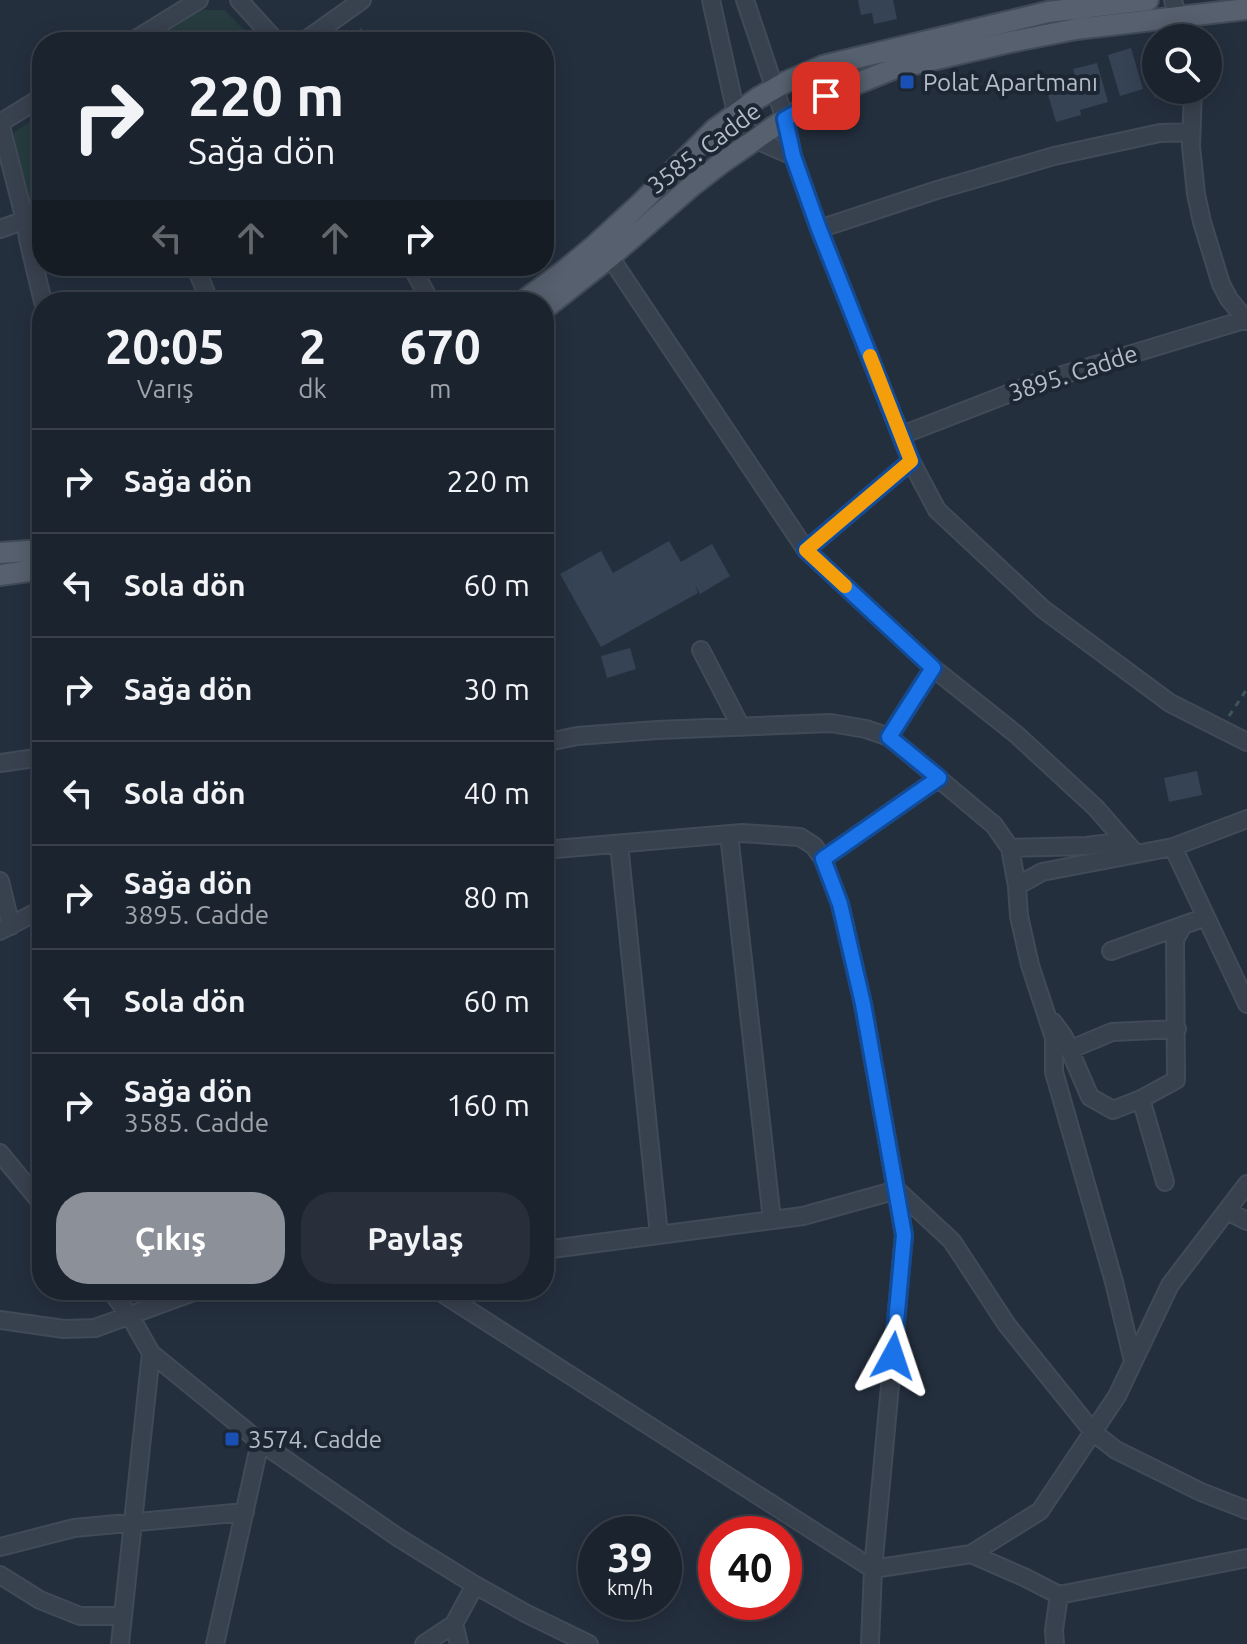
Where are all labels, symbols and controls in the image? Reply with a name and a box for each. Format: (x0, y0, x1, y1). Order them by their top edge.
map controls (1142, 24, 1222, 104)
button: search (1142, 24, 1222, 104)
pin (792, 62, 860, 130)
icon: right (56, 64, 160, 168)
text: 220 m (188, 64, 344, 127)
place label: Polat Apartmanı (923, 69, 1098, 96)
marker: Polat Apartmanı (898, 73, 916, 91)
icon: arrive (804, 74, 848, 118)
street label: 3585. Cadde (642, 97, 766, 199)
text: Sağa dön (188, 130, 336, 171)
icon: left (145, 216, 189, 260)
icon: ahead (229, 216, 273, 260)
icon: ahead (313, 216, 357, 260)
icon: right (397, 216, 441, 260)
text: 20:05 (105, 319, 225, 373)
text: 2 (299, 319, 326, 373)
text: 670 (400, 319, 481, 373)
street label: 3895. Cadde (1005, 339, 1141, 407)
text: Varış (137, 374, 194, 403)
text: dk (298, 374, 327, 403)
text: m (429, 374, 452, 403)
icon: right (56, 459, 100, 503)
text: Sağa dön (124, 464, 252, 498)
text: 220 m (446, 464, 530, 498)
icon: left (56, 563, 100, 607)
text: Sola dön (124, 568, 246, 602)
text: 60 m (463, 568, 530, 602)
icon: right (56, 667, 100, 711)
text: Sağa dön (124, 672, 252, 706)
text: 30 m (463, 672, 530, 706)
icon: left (56, 771, 100, 815)
text: Sola dön (124, 776, 246, 810)
text: 40 m (463, 776, 530, 810)
text: Sağa dön (124, 866, 252, 900)
icon: right (56, 875, 100, 919)
text: 80 m (463, 880, 530, 914)
text: 3895. Cadde (124, 900, 269, 929)
icon: left (56, 979, 100, 1023)
text: Sola dön (124, 984, 246, 1018)
text: 60 m (463, 984, 530, 1018)
text: Sağa dön (124, 1074, 252, 1108)
icon: right (56, 1083, 100, 1127)
text: 160 m (446, 1088, 530, 1122)
text: 3585. Cadde (124, 1108, 269, 1137)
button: Çıkış (56, 1192, 285, 1284)
button: Paylaş (301, 1192, 530, 1284)
position arrow (851, 1314, 935, 1398)
place label: 3574. Cadde (248, 1426, 382, 1453)
marker: 3574. Cadde (223, 1430, 241, 1448)
speed limit sign: 40 (698, 1516, 802, 1620)
text: 39 (607, 1535, 653, 1580)
text: km/h (607, 1576, 653, 1599)

